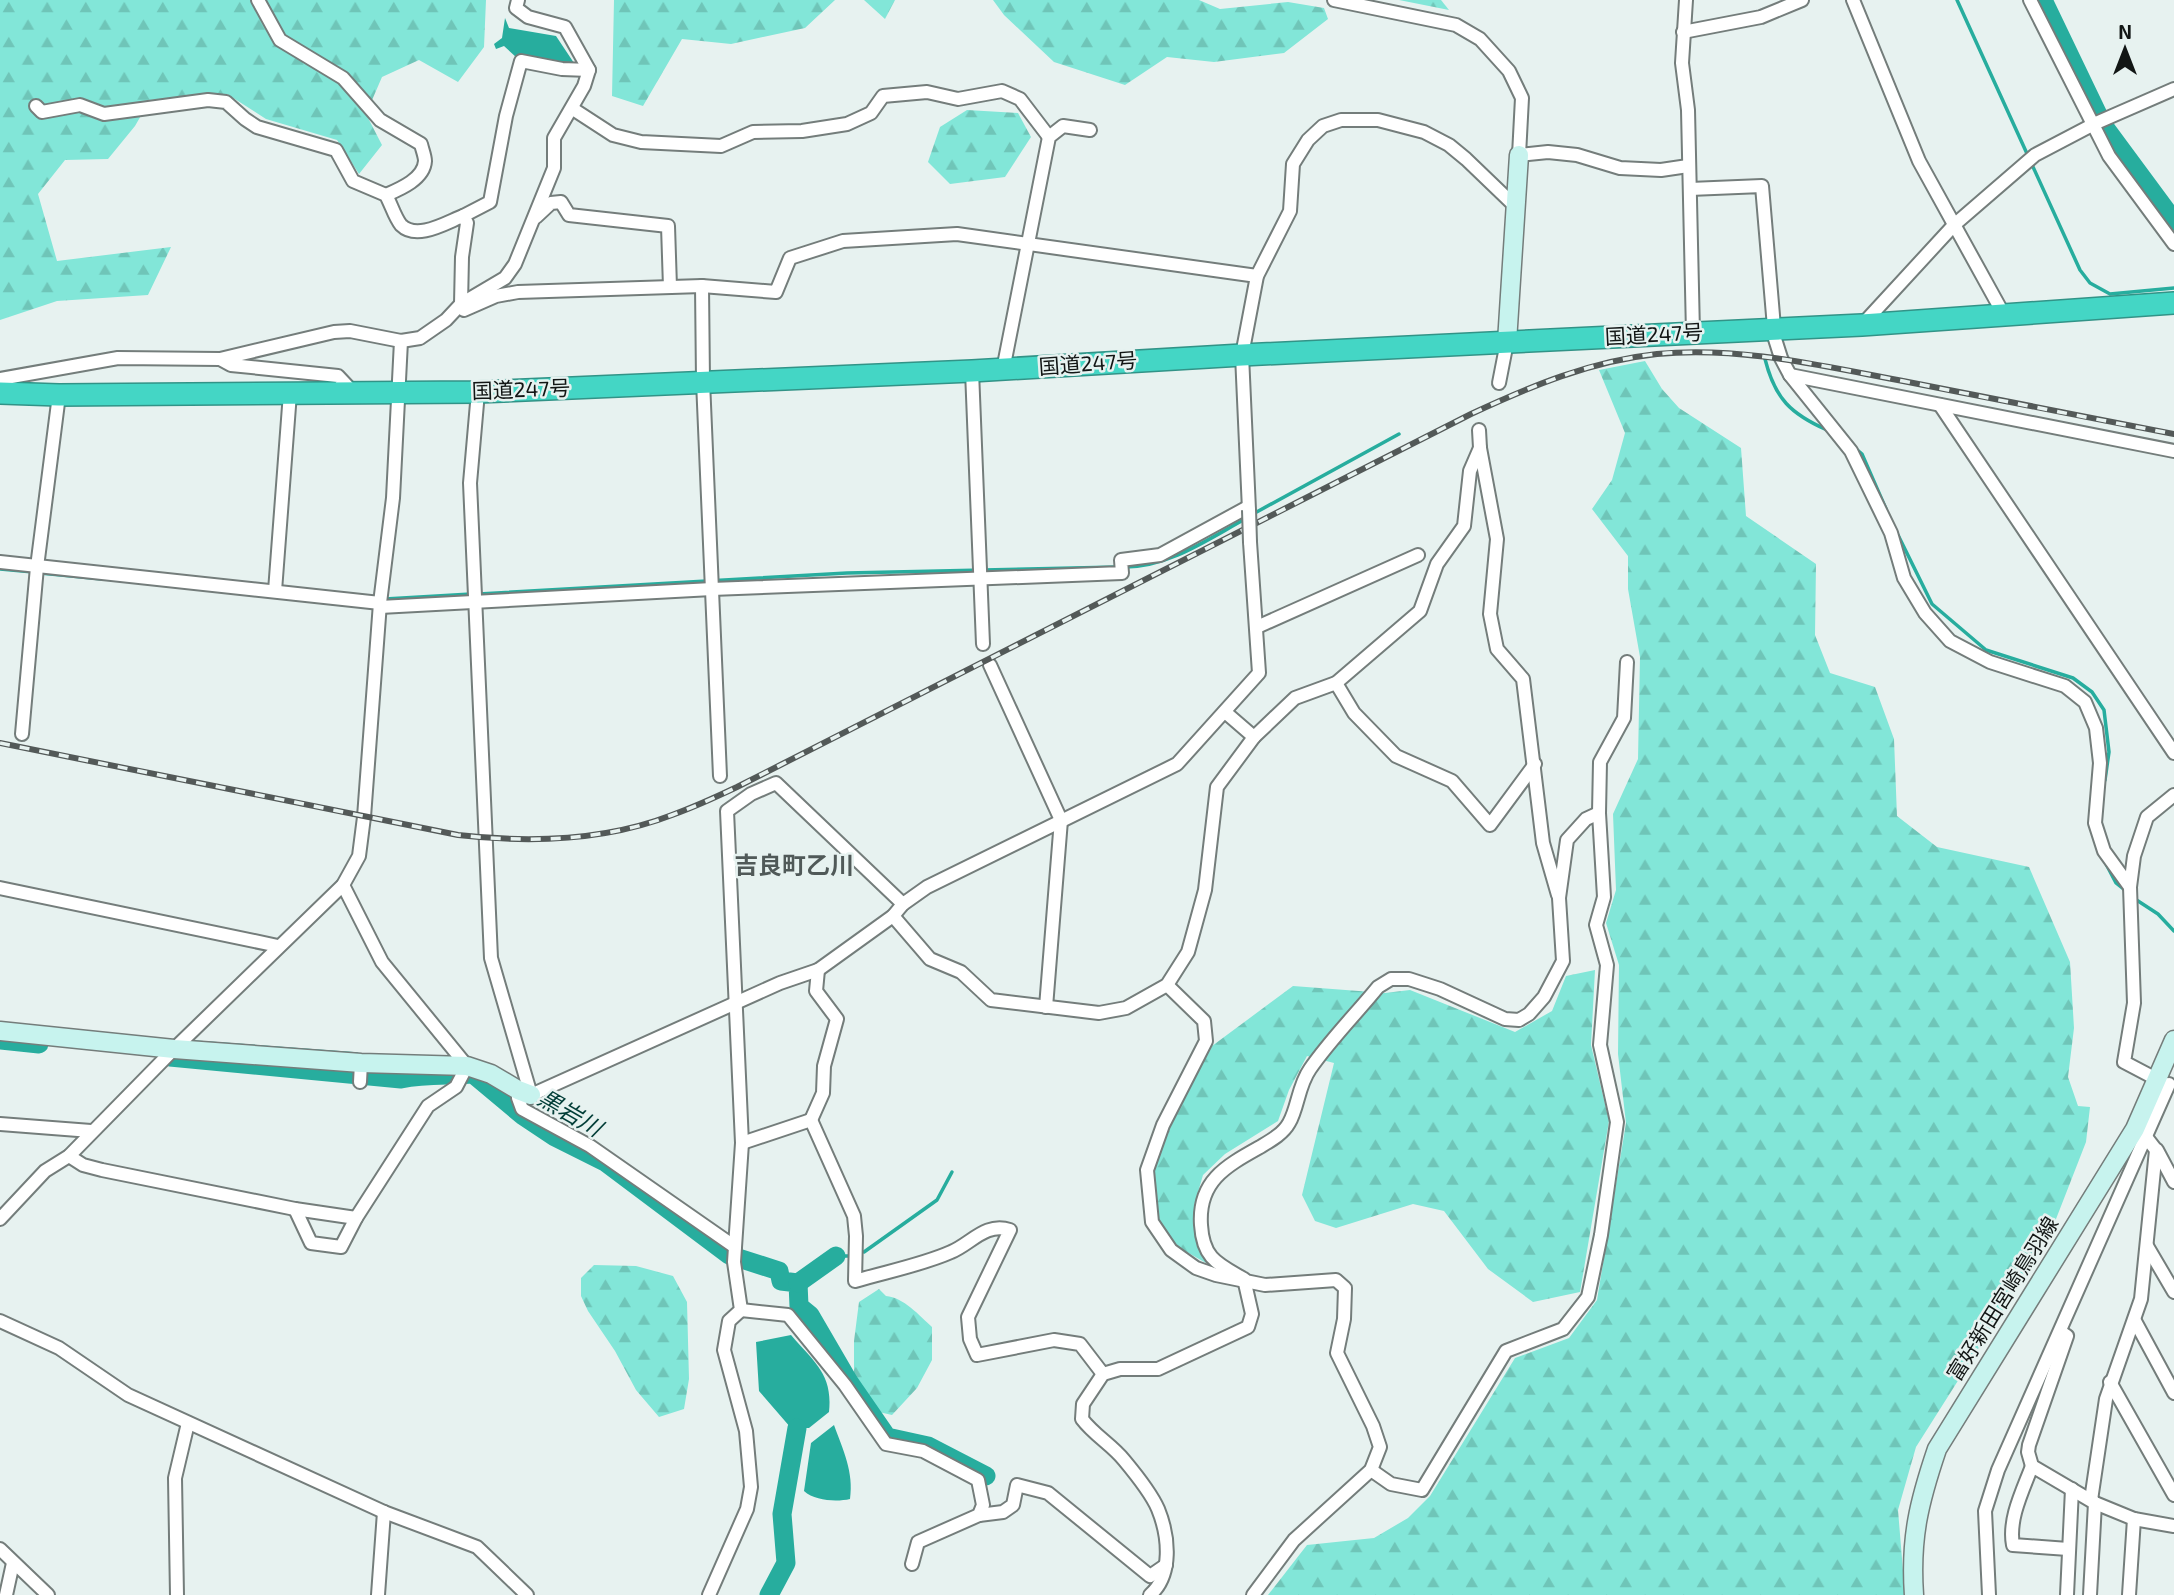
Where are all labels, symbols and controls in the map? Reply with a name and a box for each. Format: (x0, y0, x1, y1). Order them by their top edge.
north arrow (2090, 14, 2160, 84)
text: N (2118, 20, 2132, 43)
street label: 国道247号 (1604, 318, 1704, 349)
street label: 国道247号 (1038, 347, 1138, 378)
street label: 国道247号 (471, 374, 571, 403)
district label: 吉良町乙川 (734, 850, 854, 879)
water label: 黒岩川 (534, 1083, 610, 1143)
street label: 富好新田宮崎鳥羽線 (1941, 1211, 2062, 1385)

